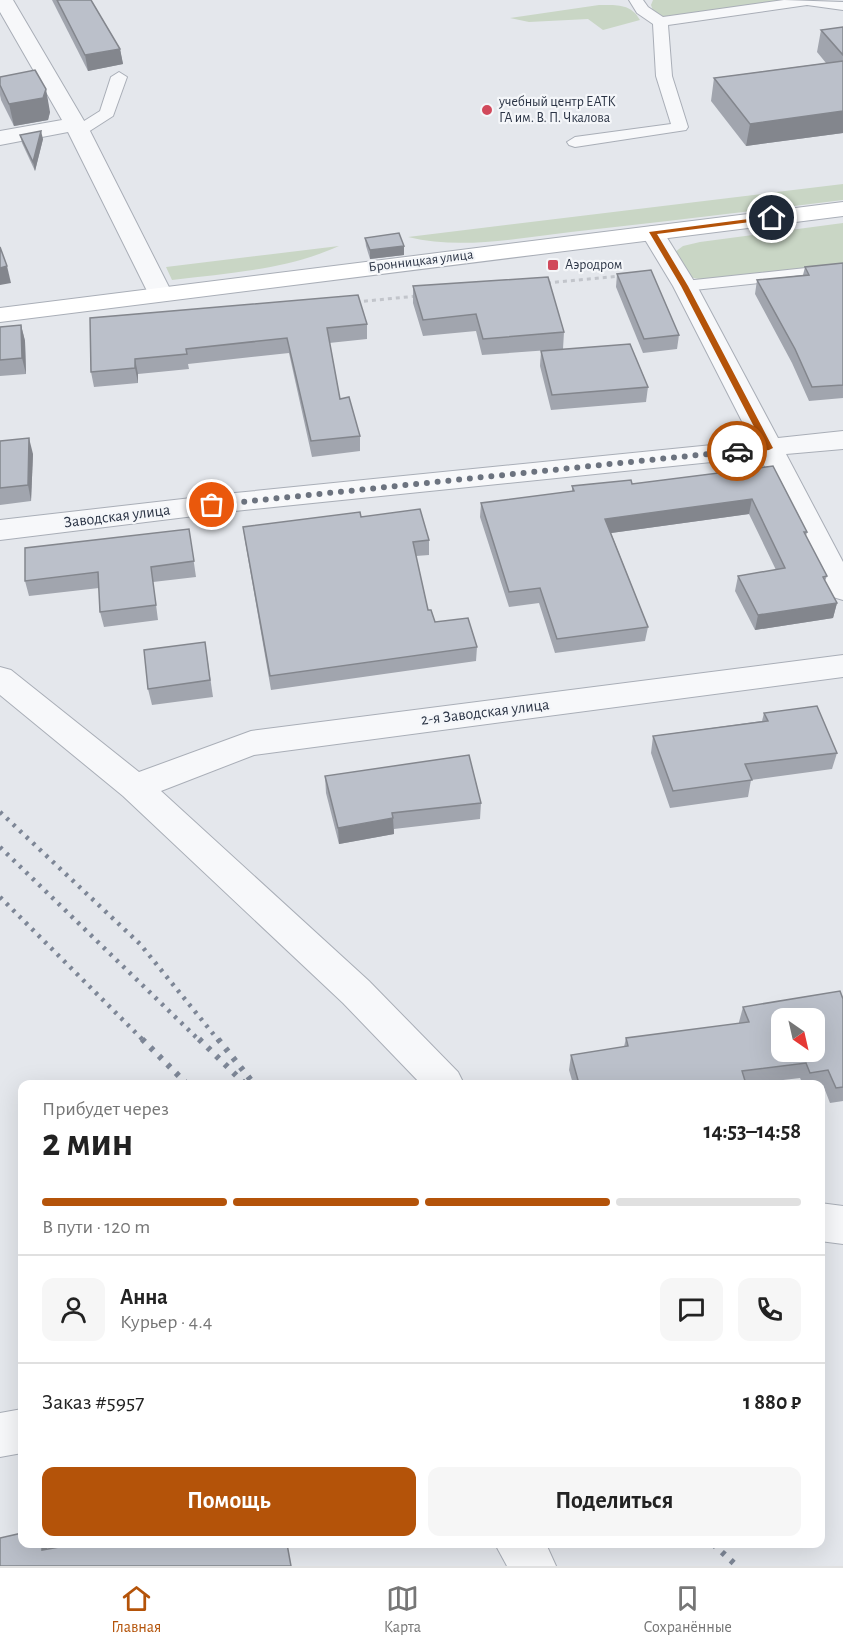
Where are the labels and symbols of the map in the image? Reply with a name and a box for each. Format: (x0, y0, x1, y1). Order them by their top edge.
place label: учебный центр ЕАТК ГА им. В. П. Чкалова (498, 95, 616, 125)
marker: учебный центр ЕАТК ГА им. В. П. Чкалова (480, 103, 494, 117)
pin (746, 192, 797, 243)
street label: Бронницкая улица (368, 248, 475, 274)
marker: Аэродром (546, 258, 560, 272)
place label: Аэродром (565, 258, 622, 272)
courier (707, 421, 767, 481)
pin (186, 479, 237, 530)
street label: Заводская улица (63, 502, 171, 531)
street label: 2-я Заводская улица (420, 696, 550, 729)
north arrow (771, 1008, 825, 1062)

